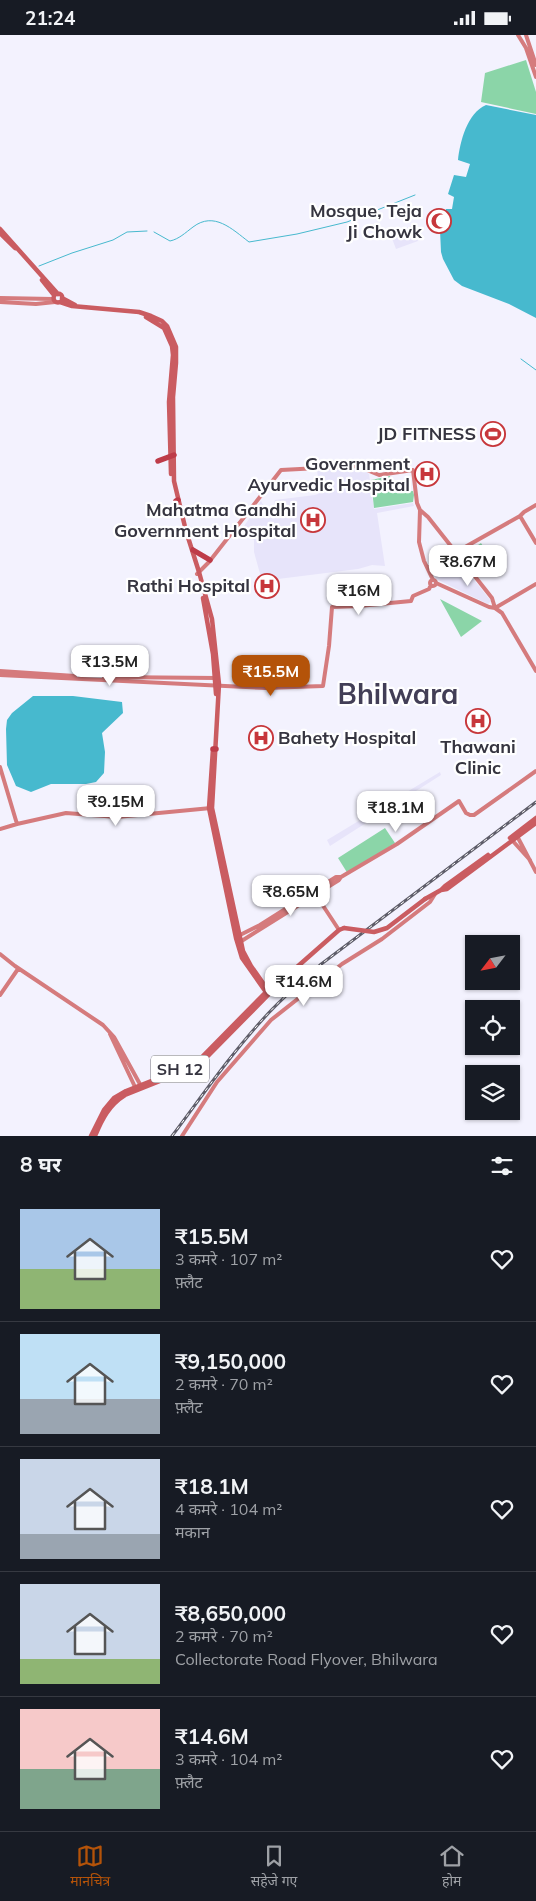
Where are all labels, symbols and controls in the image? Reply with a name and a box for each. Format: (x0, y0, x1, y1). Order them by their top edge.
text: 21:24 (25, 6, 75, 30)
place label: Mosque, Teja Ji Chowk (310, 199, 423, 243)
mosque icon: Mosque, Teja Ji Chowk (426, 208, 452, 234)
sports icon: JD FITNESS (480, 421, 506, 447)
place label: JD FITNESS (377, 422, 476, 445)
place label: Government Ayurvedic Hospital (247, 452, 410, 496)
hospital icon: Government Ayurvedic Hospital (414, 461, 440, 487)
place label: Mahatma Gandhi Government Hospital (114, 498, 296, 542)
hospital icon: Mahatma Gandhi Government Hospital (300, 507, 326, 533)
pin: ₹8.67M (427, 545, 509, 587)
text: ₹8.67M (440, 551, 496, 571)
hospital icon: Rathi Hospital (254, 573, 280, 599)
pin: ₹16M (329, 573, 389, 616)
place label: Rathi Hospital (127, 574, 250, 597)
text: ₹16M (338, 580, 380, 600)
pin: ₹13.5M (69, 645, 151, 687)
text: ₹13.5M (82, 651, 138, 671)
pin: ₹15.5M (230, 655, 312, 697)
text: ₹15.5M (243, 661, 299, 681)
district label: Bhilwara (338, 676, 458, 711)
hospital icon: Thawani Clinic (465, 708, 491, 734)
hospital icon: Bahety Hospital (248, 725, 274, 751)
place label: Bahety Hospital (278, 726, 416, 749)
place label: Thawani Clinic (440, 735, 516, 779)
pin: ₹9.15M (75, 785, 157, 827)
text: ₹9.15M (88, 791, 144, 811)
pin: ₹18.1M (355, 791, 437, 833)
text: ₹18.1M (368, 797, 424, 817)
pin: ₹8.65M (250, 875, 332, 917)
text: ₹8.65M (263, 881, 319, 901)
north arrow (465, 935, 520, 990)
map controls (465, 935, 520, 1120)
pin: ₹14.6M (263, 965, 345, 1007)
text: ₹14.6M (276, 971, 332, 991)
button: locate (465, 1000, 520, 1055)
road number: SH 12 (151, 1056, 209, 1083)
button: layers (465, 1065, 520, 1120)
text: 8 घर (20, 1151, 61, 1177)
icon: filters (488, 1152, 516, 1180)
text: ₹15.5M (175, 1223, 249, 1249)
icon: home (60, 1229, 120, 1289)
icon: heart (488, 1245, 516, 1273)
text: 3 कमरे · 107 m² (175, 1249, 282, 1269)
text: फ़्लैट (175, 1272, 203, 1292)
text: ₹9,150,000 (175, 1348, 286, 1374)
icon: home (60, 1354, 120, 1414)
icon: heart (488, 1370, 516, 1398)
text: 2 कमरे · 70 m² (175, 1374, 273, 1394)
text: फ़्लैट (175, 1397, 203, 1417)
text: ₹18.1M (175, 1473, 249, 1499)
icon: home (60, 1479, 120, 1539)
icon: heart (488, 1495, 516, 1523)
text: 4 कमरे · 104 m² (175, 1499, 282, 1519)
text: मकान (175, 1522, 210, 1542)
text: ₹8,650,000 (175, 1600, 286, 1626)
icon: home (60, 1604, 120, 1664)
icon: heart (488, 1620, 516, 1648)
text: 2 कमरे · 70 m² (175, 1626, 273, 1646)
text: Collectorate Road Flyover, Bhilwara (175, 1649, 438, 1669)
text: ₹14.6M (175, 1723, 249, 1749)
icon: home (60, 1729, 120, 1789)
icon: heart (488, 1745, 516, 1773)
text: 3 कमरे · 104 m² (175, 1749, 282, 1769)
text: फ़्लैट (175, 1772, 203, 1792)
tab: मानचित्र (70, 1842, 110, 1892)
tab: सहेजे गए (251, 1842, 297, 1892)
tab: होम (438, 1842, 466, 1892)

